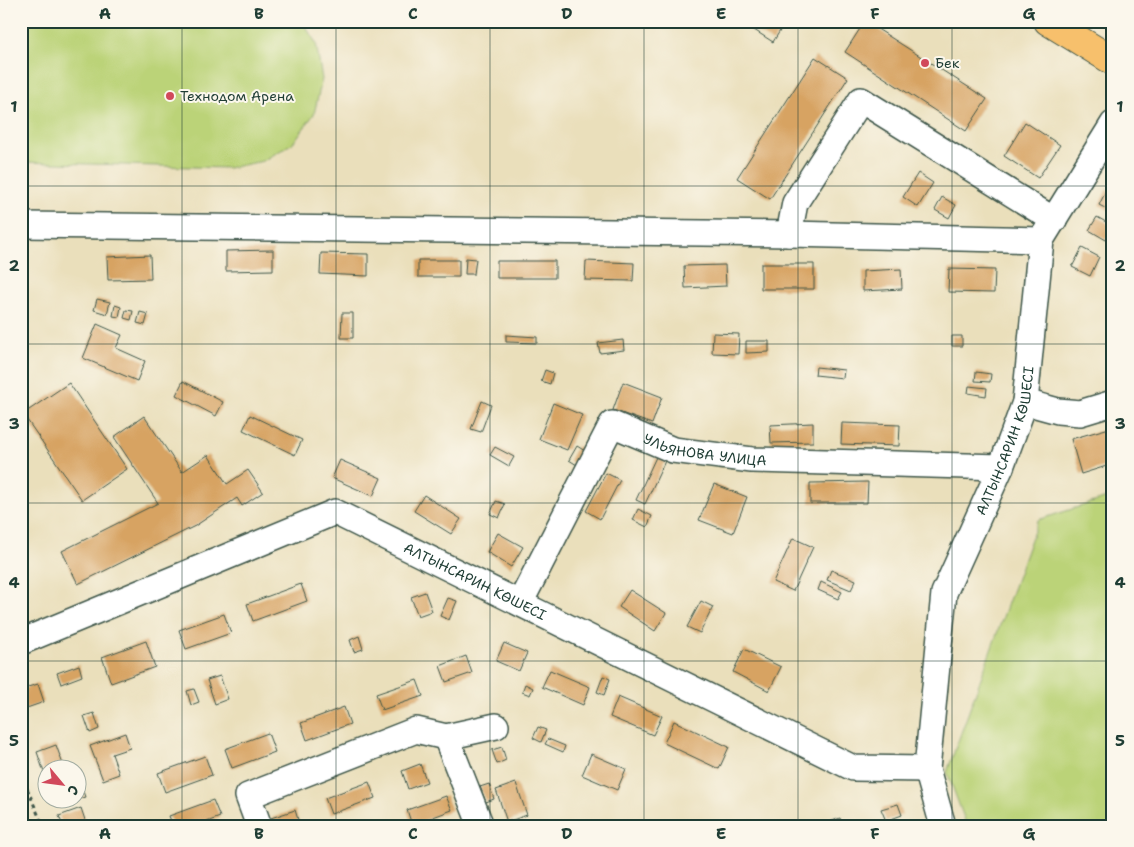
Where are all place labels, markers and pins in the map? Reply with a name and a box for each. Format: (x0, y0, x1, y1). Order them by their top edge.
place label: Бек (935, 54, 960, 72)
marker: Бек (919, 57, 931, 69)
place label: Технодом Арена (180, 87, 294, 105)
marker: Технодом Арена (164, 90, 176, 102)

